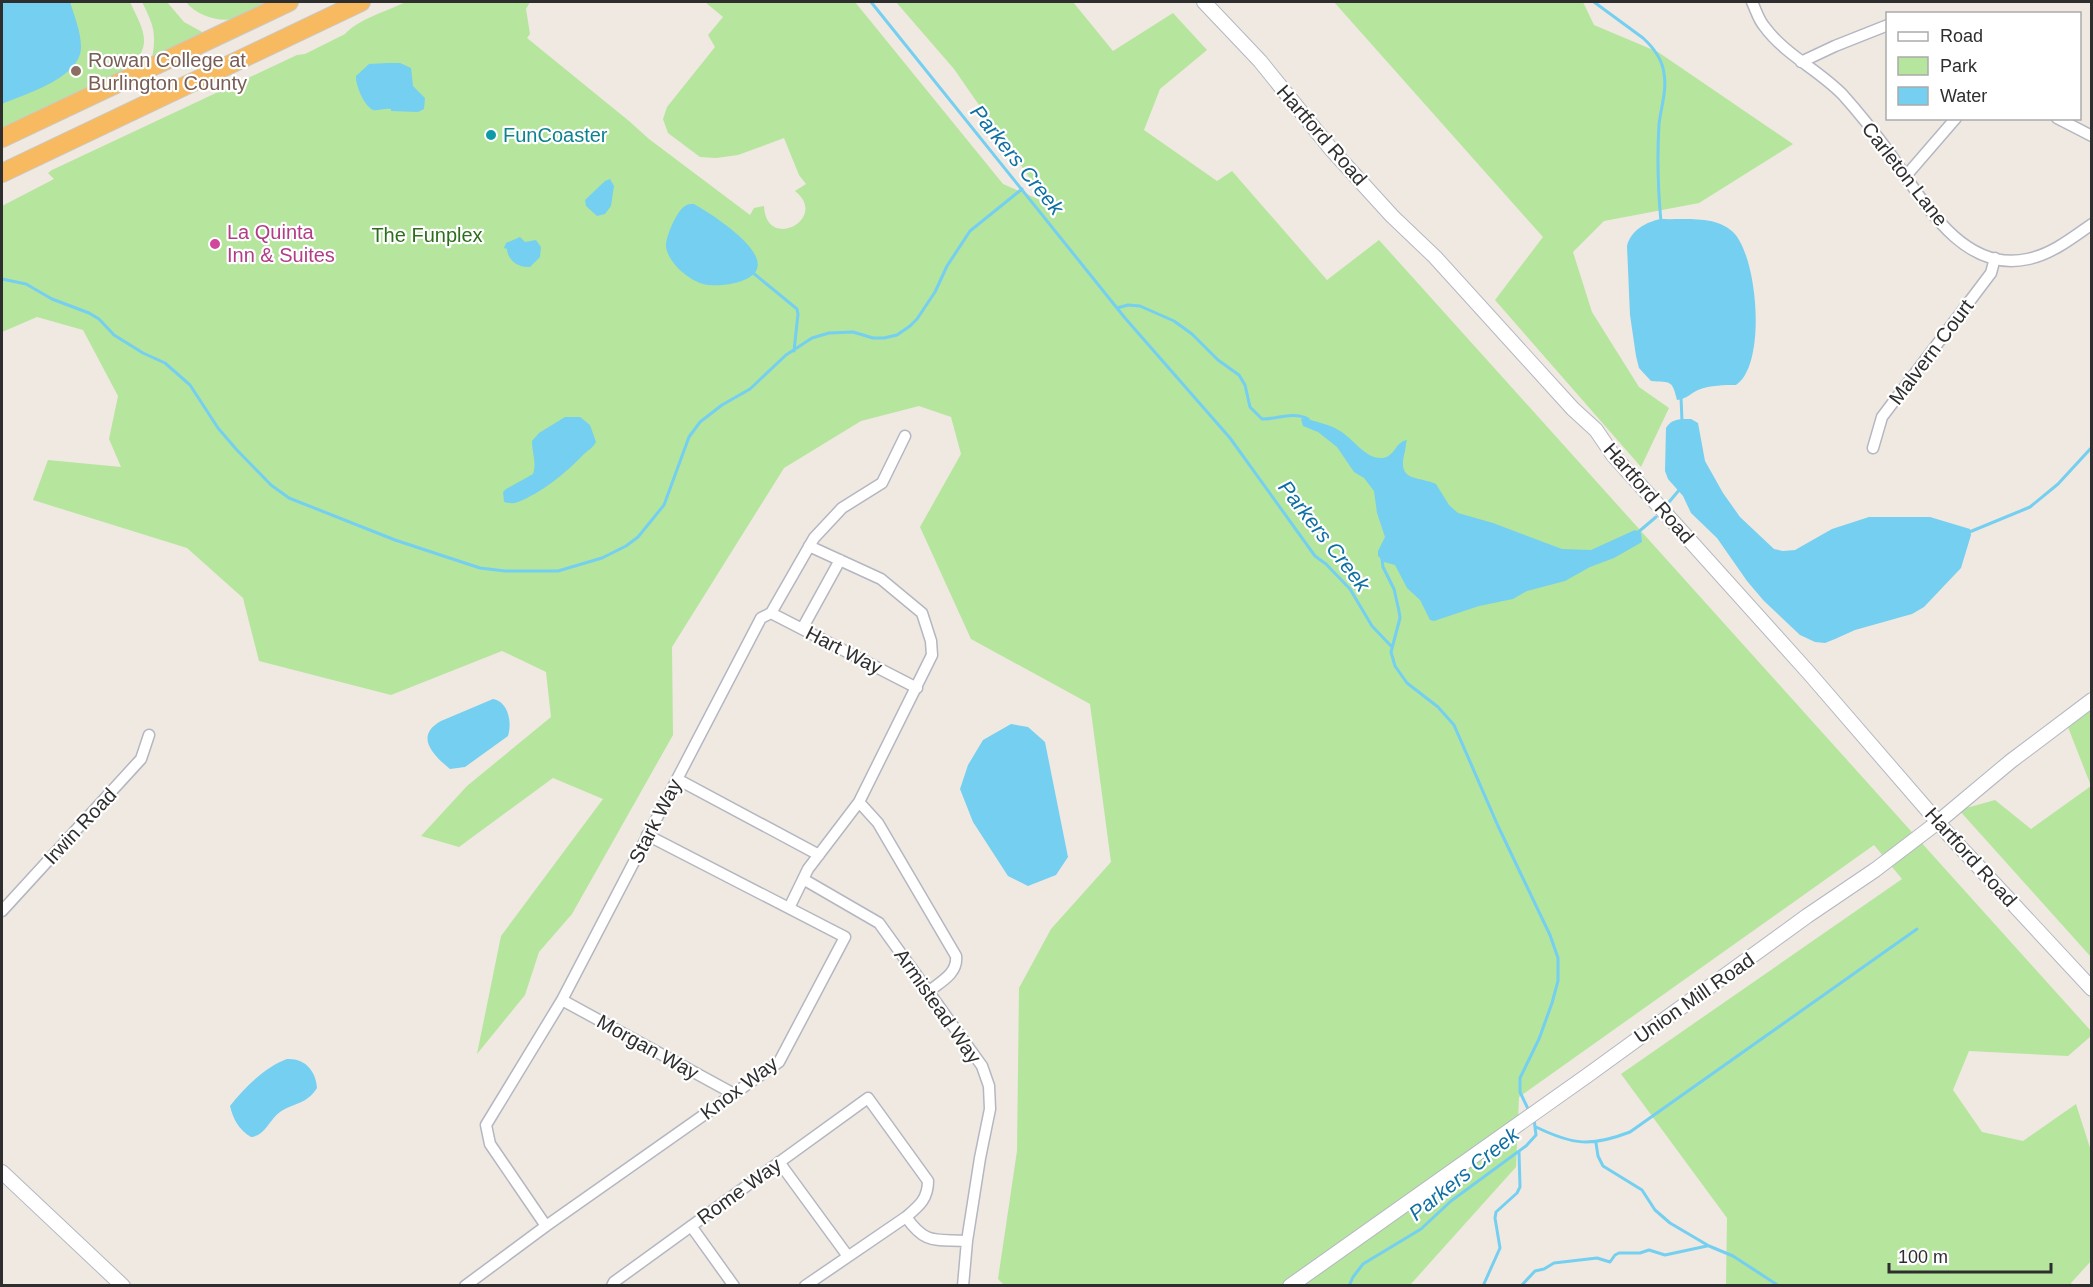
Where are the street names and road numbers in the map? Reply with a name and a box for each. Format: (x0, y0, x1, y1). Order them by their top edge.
street label: Hartford Road (1272, 80, 1372, 190)
street label: Carleton Lane (1858, 118, 1952, 230)
street label: Malvern Court (1884, 295, 1978, 409)
street label: Hartford Road (1599, 438, 1699, 548)
street label: Hart Way (802, 621, 886, 679)
street label: Stark Way (624, 775, 686, 867)
street label: Irwin Road (39, 784, 121, 868)
street label: Hartford Road (1921, 803, 2021, 911)
street label: Armistead Way (890, 944, 986, 1068)
street label: Union Mill Road (1630, 949, 1758, 1047)
street label: Morgan Way (593, 1010, 703, 1084)
street label: Knox Way (696, 1052, 782, 1124)
street label: Rome Way (693, 1153, 785, 1229)

